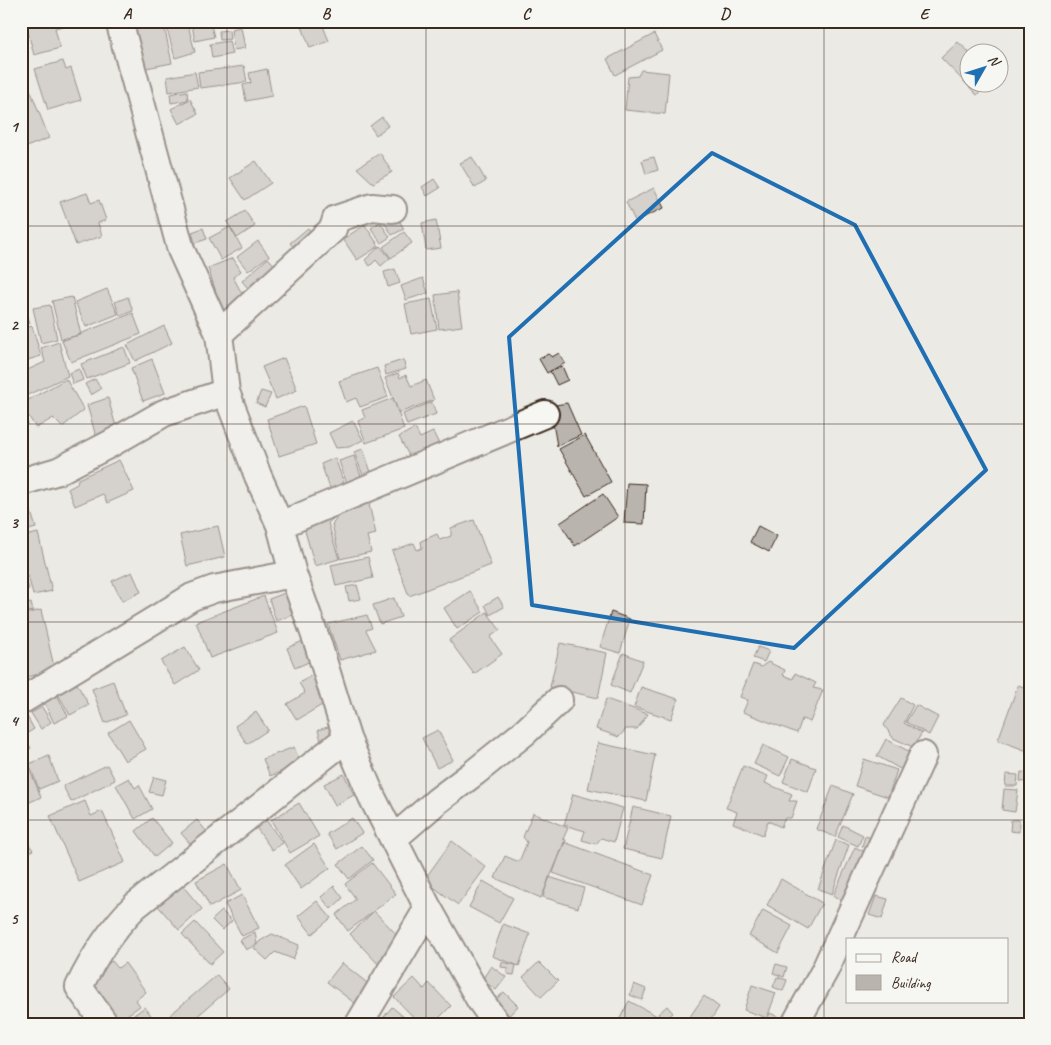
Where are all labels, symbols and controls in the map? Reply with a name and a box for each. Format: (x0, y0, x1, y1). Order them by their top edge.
text: A (123, 4, 133, 24)
text: B (322, 4, 332, 24)
text: C (522, 4, 532, 24)
text: D (720, 4, 731, 24)
text: E (920, 4, 931, 24)
north arrow (958, 42, 1008, 92)
text: N (984, 51, 1005, 71)
text: 1 (10, 117, 19, 137)
text: 2 (10, 315, 19, 335)
text: 3 (10, 513, 19, 533)
text: 4 (10, 711, 19, 731)
text: 5 (11, 909, 20, 929)
legend (846, 938, 1008, 1002)
text: Road (891, 948, 918, 967)
text: Building (891, 974, 931, 993)

